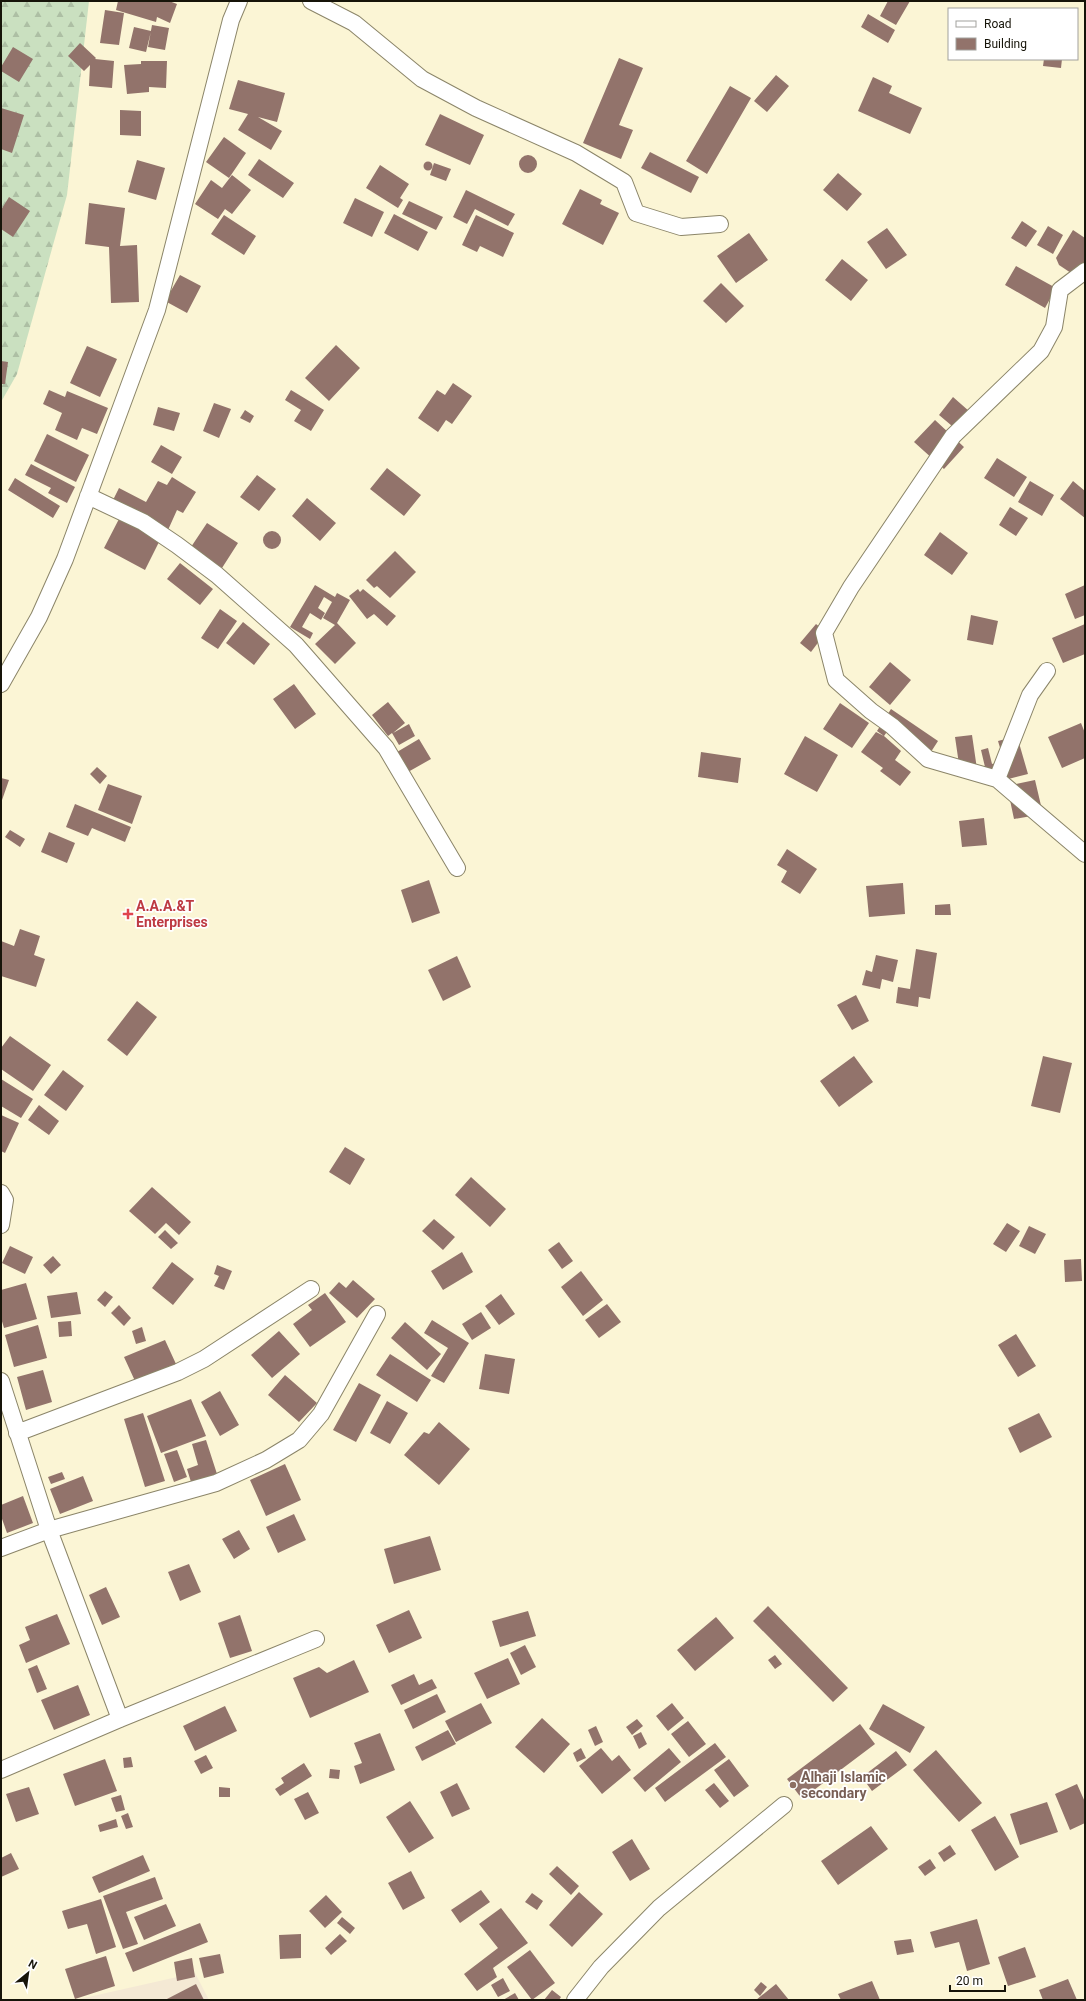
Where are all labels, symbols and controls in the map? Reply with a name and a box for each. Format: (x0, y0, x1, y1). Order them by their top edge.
legend (948, 8, 1078, 60)
text: Road (984, 17, 1012, 31)
text: Building (984, 37, 1027, 51)
place label: A.A.A.&T Enterprises (136, 898, 208, 930)
marker: A.A.A.&T Enterprises (123, 909, 133, 919)
place label: Alhaji Islamic secondary (801, 1769, 886, 1801)
marker: Alhaji Islamic secondary (788, 1780, 798, 1790)
north arrow (8, 1953, 48, 1993)
text: N (26, 1957, 39, 1972)
scale bar (950, 1967, 1005, 1993)
text: 20 m (956, 1974, 983, 1988)

